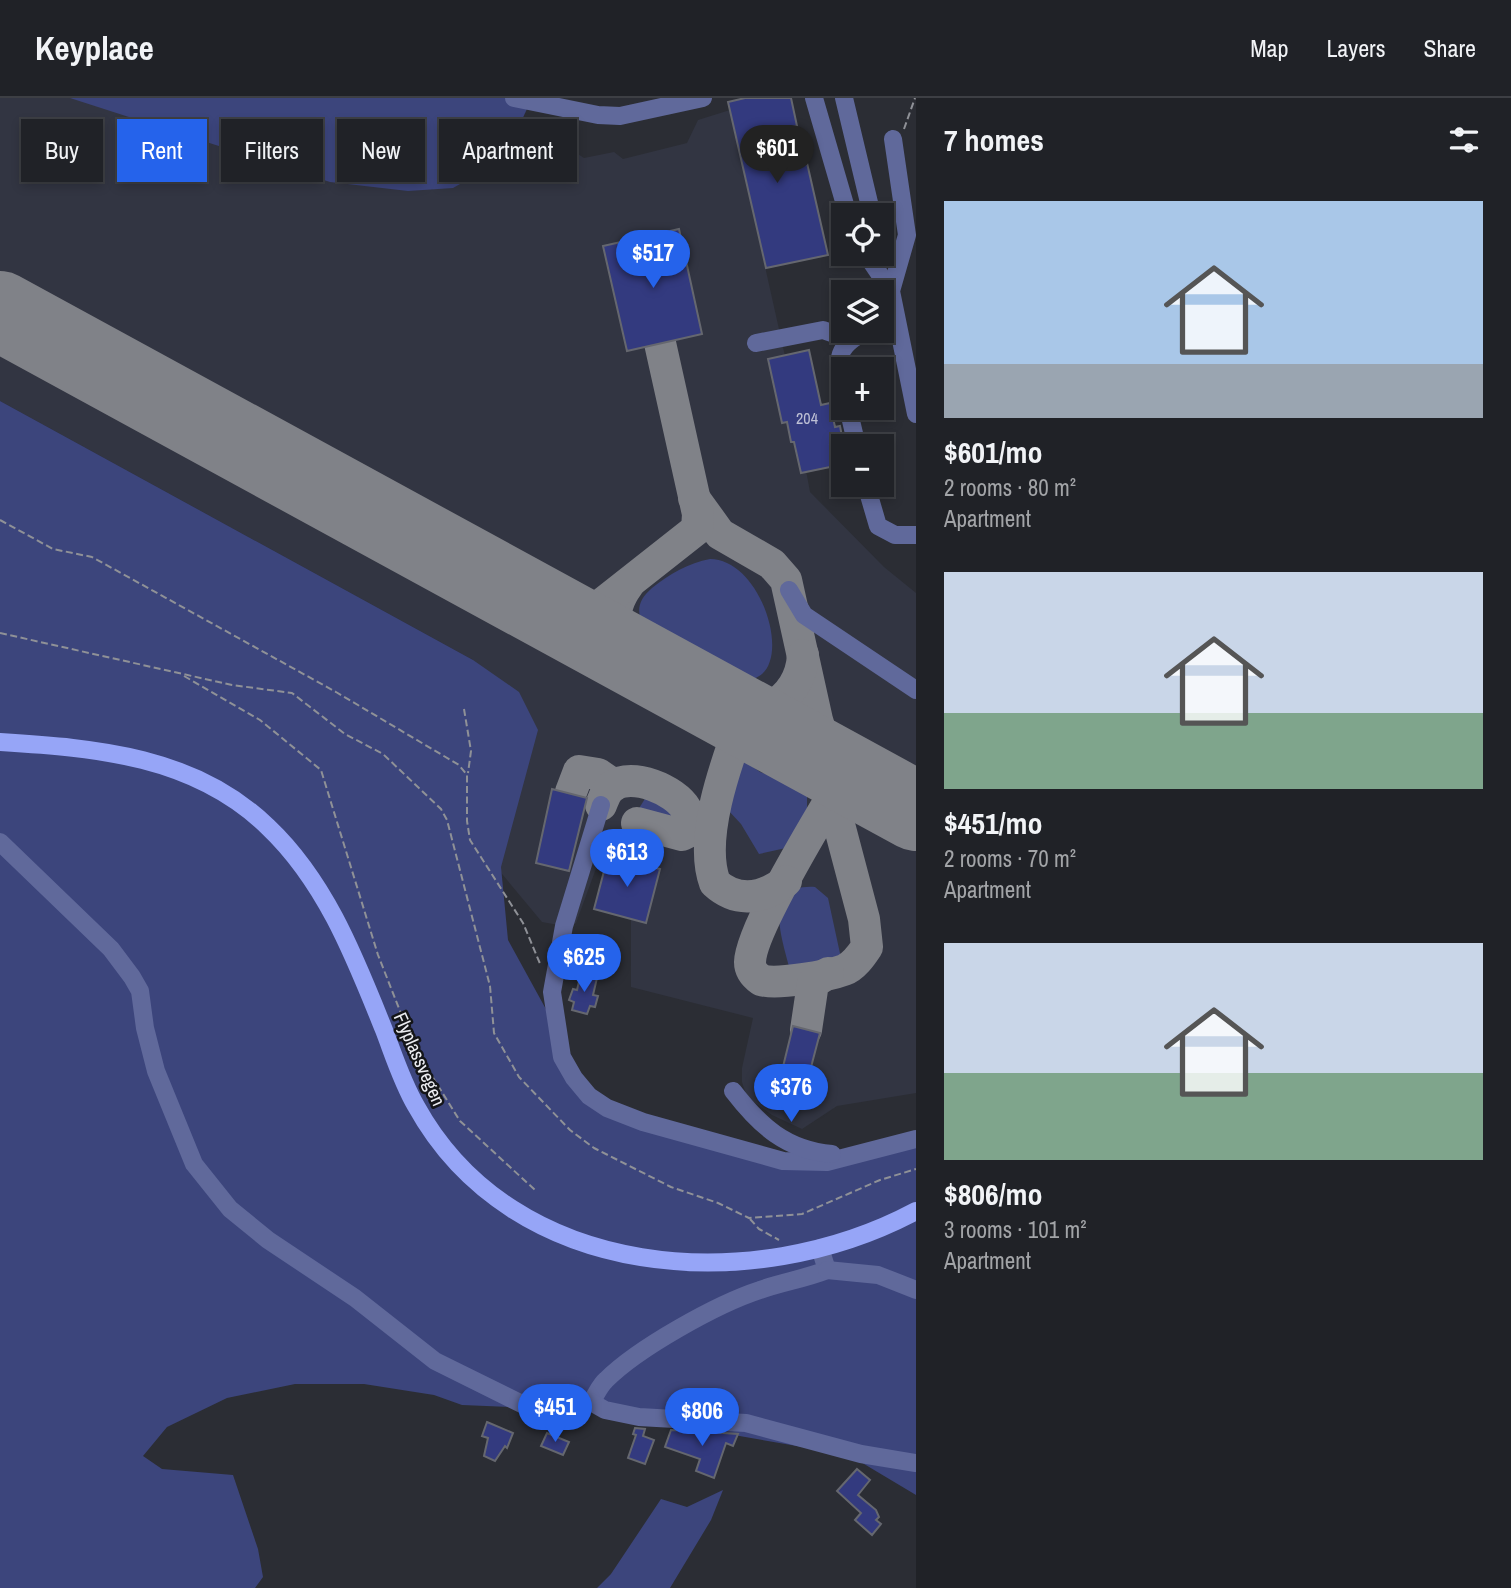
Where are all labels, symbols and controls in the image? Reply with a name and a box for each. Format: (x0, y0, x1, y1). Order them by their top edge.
text: Keyplace (35, 26, 154, 70)
text: Map (1250, 32, 1288, 64)
text: Layers (1326, 32, 1385, 64)
text: Share (1423, 32, 1476, 64)
chip: Buy (21, 119, 103, 182)
chip: Rent (117, 119, 207, 182)
chip: Filters (221, 119, 323, 182)
chip: New (337, 119, 425, 182)
chip: Apartment (439, 119, 577, 182)
text: 7 homes (944, 120, 1044, 160)
icon: filters (1445, 121, 1483, 159)
pin: $601 (736, 126, 818, 185)
text: $601 (756, 132, 798, 163)
map controls (831, 203, 894, 497)
button: locate (831, 203, 894, 266)
pin: $517 (612, 230, 694, 290)
text: $517 (632, 237, 674, 268)
icon: home (1151, 247, 1277, 373)
button: layers (831, 280, 894, 343)
button: + (831, 357, 894, 420)
house number: 204 (796, 407, 818, 429)
text: $601/mo (944, 432, 1042, 472)
button: − (831, 434, 894, 497)
text: 2 rooms · 80 m² (944, 472, 1076, 503)
text: Apartment (944, 503, 1031, 534)
icon: home (1151, 618, 1277, 744)
text: $451/mo (944, 803, 1042, 843)
pin: $613 (586, 830, 668, 889)
text: $613 (606, 836, 648, 867)
text: 2 rooms · 70 m² (944, 843, 1076, 874)
text: Apartment (944, 874, 1031, 905)
pin: $625 (543, 934, 625, 994)
text: $625 (563, 941, 605, 972)
icon: home (1151, 989, 1277, 1115)
street label: Flyplassvegen (388, 1008, 452, 1110)
pin: $376 (750, 1065, 832, 1124)
text: $376 (770, 1071, 812, 1102)
text: $806/mo (944, 1174, 1042, 1214)
text: 3 rooms · 101 m² (944, 1214, 1087, 1245)
text: Apartment (944, 1245, 1031, 1276)
pin: $451 (514, 1384, 596, 1444)
pin: $806 (661, 1388, 743, 1448)
text: $451 (534, 1391, 576, 1422)
text: $806 (681, 1395, 723, 1426)

